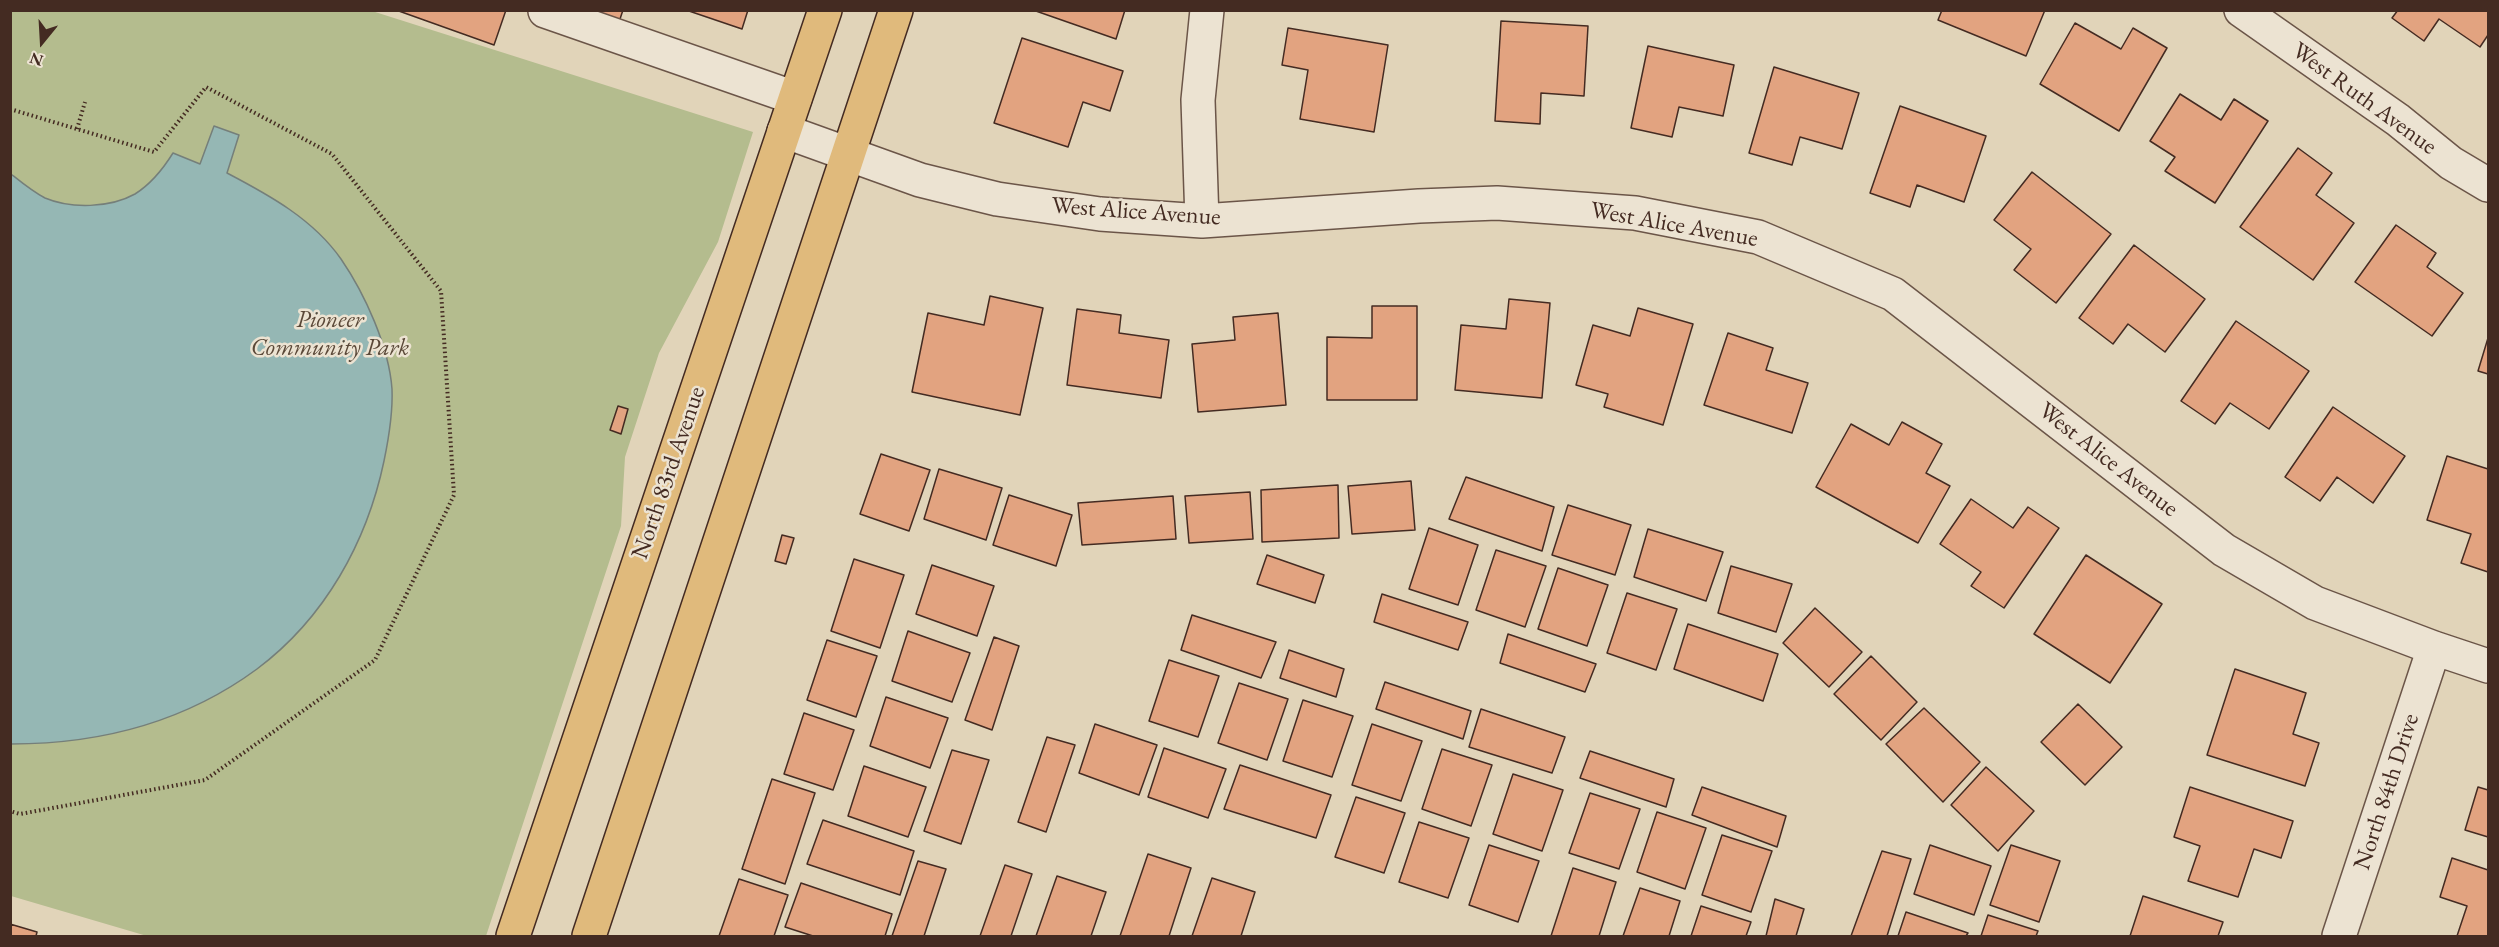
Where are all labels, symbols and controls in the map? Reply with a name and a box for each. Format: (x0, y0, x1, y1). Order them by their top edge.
north arrow (12, 12, 72, 72)
street label: West Ruth Avenue (2286, 37, 2442, 161)
text: N (27, 48, 46, 72)
street label: West Alice Avenue (1050, 192, 1222, 232)
street label: West Alice Avenue (1588, 196, 1760, 254)
park label: Pioneer Community Park (251, 306, 409, 362)
street label: North 83rd Avenue (626, 383, 712, 563)
street label: West Alice Avenue (2032, 396, 2184, 524)
street label: North 84th Drive (2348, 710, 2426, 874)

